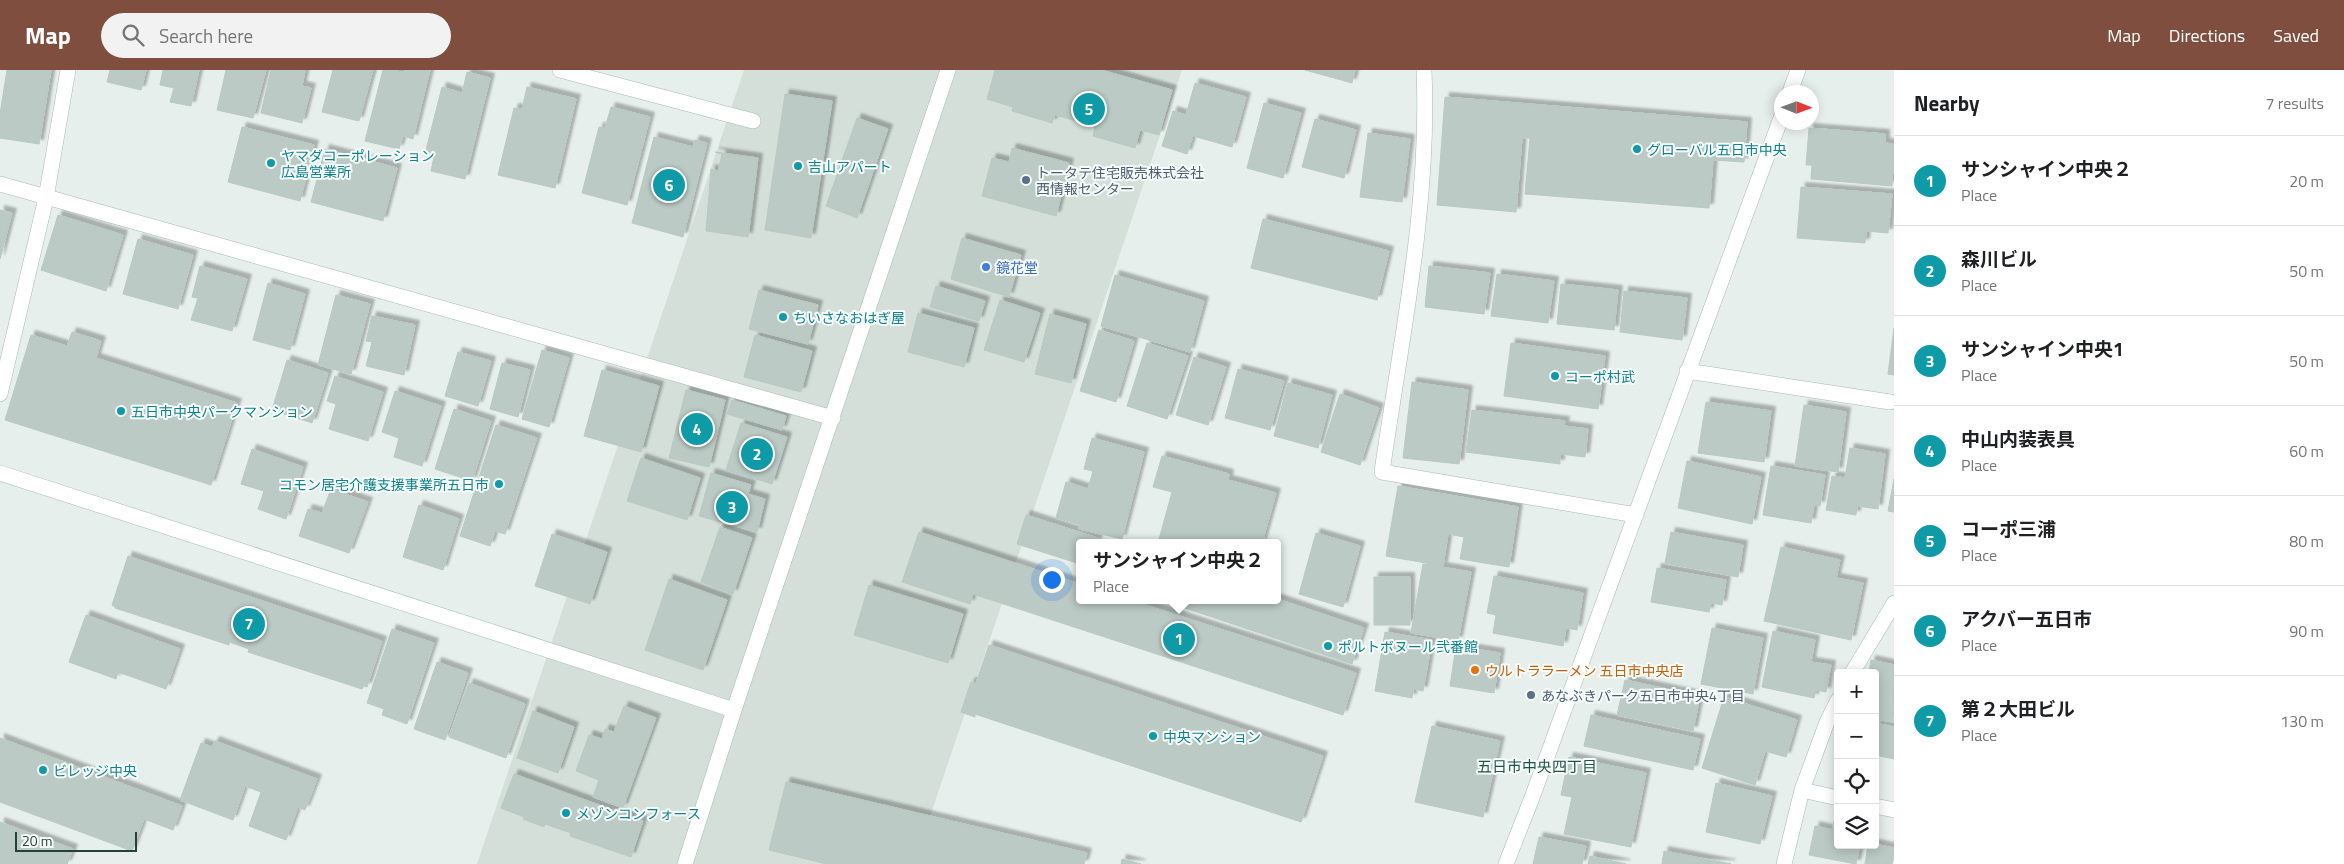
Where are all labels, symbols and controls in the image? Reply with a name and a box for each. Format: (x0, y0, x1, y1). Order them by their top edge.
search box (101, 13, 451, 58)
text: Map (25, 17, 71, 53)
icon: search (119, 21, 147, 49)
text: Search here (159, 21, 253, 50)
text: Map (2107, 22, 2141, 49)
text: Directions (2169, 22, 2245, 49)
text: Saved (2273, 22, 2319, 49)
north arrow (1774, 85, 1819, 130)
text: Nearby (1914, 87, 1979, 119)
pin: 5 (1073, 90, 1105, 128)
text: 7 results (2265, 91, 2324, 115)
place label: グローバル五日市中央 (1647, 139, 1787, 160)
marker: グローバル五日市中央 (1631, 143, 1643, 155)
place label: ヤマダコーポレーション 広島営業所 (281, 145, 435, 182)
text: サンシャイン中央２ (1961, 154, 2132, 183)
place label: 吉山アパート (808, 156, 892, 177)
marker: ヤマダコーポレーション 広島営業所 (265, 157, 277, 169)
marker: 吉山アパート (792, 160, 804, 172)
place label: トータテ住宅販売株式会社 西情報センター (1036, 162, 1204, 199)
pin: 6 (653, 166, 685, 204)
text: 1 (1926, 169, 1934, 193)
text: 20 m (2289, 169, 2324, 193)
marker: トータテ住宅販売株式会社 西情報センター (1020, 174, 1032, 186)
text: Place (1961, 183, 1997, 207)
text: 森川ビル (1961, 244, 2037, 273)
place label: 鏡花堂 (996, 257, 1038, 278)
text: 2 (1926, 259, 1934, 283)
text: 50 m (2289, 259, 2324, 283)
marker: 鏡花堂 (980, 261, 992, 273)
text: Place (1961, 273, 1997, 297)
place label: ちいさなおはぎ屋 (793, 307, 905, 328)
marker: ちいさなおはぎ屋 (777, 311, 789, 323)
text: サンシャイン中央1 (1961, 334, 2124, 363)
text: 3 (1926, 349, 1934, 373)
text: 50 m (2289, 349, 2324, 373)
text: Place (1961, 363, 1997, 387)
place label: コーポ村武 (1565, 366, 1635, 387)
marker: コーポ村武 (1549, 370, 1561, 382)
place label: 五日市中央パークマンション (131, 401, 313, 422)
marker: 五日市中央パークマンション (115, 405, 127, 417)
pin: 4 (681, 410, 713, 448)
text: 中山内装表具 (1961, 424, 2075, 453)
pin: 2 (741, 435, 773, 473)
text: 4 (1926, 439, 1934, 463)
text: 60 m (2289, 439, 2324, 463)
text: Place (1961, 453, 1997, 477)
place label: コモン居宅介護支援事業所五日市 (279, 474, 489, 495)
marker: コモン居宅介護支援事業所五日市 (493, 478, 505, 490)
pin: 3 (716, 488, 748, 526)
text: コーポ三浦 (1961, 514, 2056, 543)
text: 5 (1926, 529, 1934, 553)
text: 80 m (2289, 529, 2324, 553)
popup (1076, 539, 1281, 604)
text: Place (1961, 543, 1997, 567)
text: サンシャイン中央２ (1093, 545, 1264, 574)
your location (1039, 567, 1065, 593)
text: Place (1093, 574, 1129, 598)
text: アクバー五日市 (1961, 604, 2092, 633)
pin: 7 (233, 605, 265, 643)
text: 6 (1926, 619, 1934, 643)
text: 90 m (2289, 619, 2324, 643)
pin: 1 (1163, 620, 1195, 658)
text: Place (1961, 633, 1997, 657)
place label: ポルトボヌール弐番館 (1338, 636, 1478, 657)
marker: ポルトボヌール弐番館 (1322, 640, 1334, 652)
place label: ウルトララーメン 五日市中央店 (1485, 660, 1684, 681)
marker: ウルトララーメン 五日市中央店 (1469, 664, 1481, 676)
map controls (1834, 669, 1879, 849)
button: + (1834, 669, 1879, 714)
place label: あなぶきパーク五日市中央4丁目 (1541, 685, 1745, 706)
marker: あなぶきパーク五日市中央4丁目 (1525, 689, 1537, 701)
text: 第２大田ビル (1961, 694, 2075, 723)
text: 7 (1926, 709, 1934, 733)
text: 130 m (2280, 709, 2324, 733)
button: − (1834, 714, 1879, 759)
text: Place (1961, 723, 1997, 747)
place label: 中央マンション (1163, 726, 1261, 747)
marker: 中央マンション (1147, 730, 1159, 742)
district label: 五日市中央四丁目 (1477, 755, 1597, 778)
button: locate (1834, 759, 1879, 804)
place label: ビレッジ中央 (53, 760, 137, 781)
marker: ビレッジ中央 (37, 764, 49, 776)
place label: メゾンコンフォース (576, 803, 701, 824)
button: layers (1834, 804, 1879, 849)
marker: メゾンコンフォース (560, 807, 572, 819)
scale bar (15, 829, 138, 852)
text: 20 m (22, 830, 52, 851)

